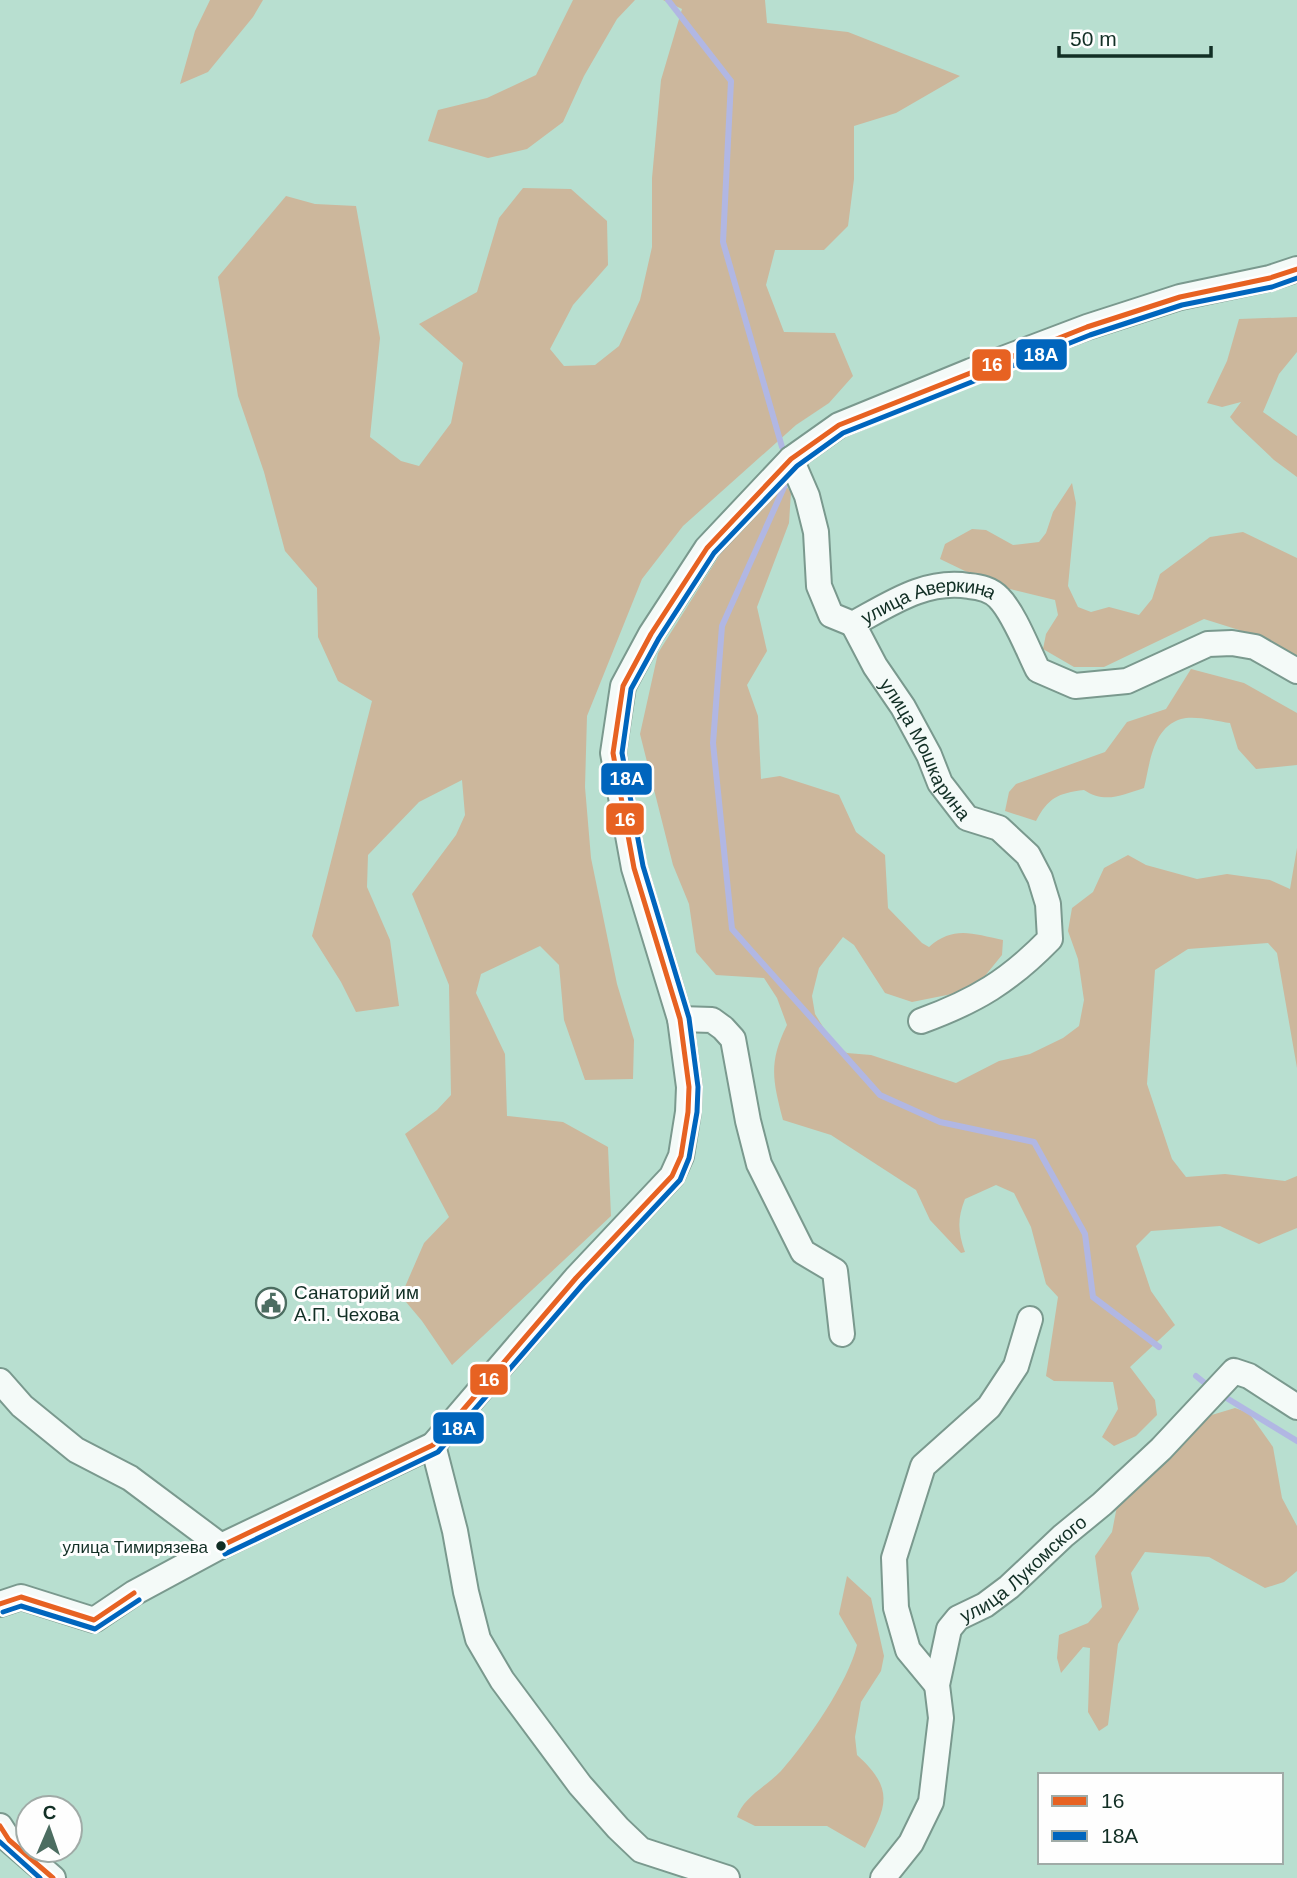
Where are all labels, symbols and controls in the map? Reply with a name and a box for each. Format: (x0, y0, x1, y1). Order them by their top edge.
scale bar (1059, 14, 1211, 58)
text: 50 m (1070, 27, 1117, 50)
line badge: 18А (1015, 338, 1068, 371)
text: 18А (1024, 344, 1059, 365)
line badge: 16 (971, 348, 1012, 382)
text: 16 (981, 354, 1003, 375)
street label: улица Аверкина (857, 575, 1000, 628)
street label: улица Мошкарина (876, 674, 975, 825)
line badge: 18А (600, 762, 653, 796)
text: 18А (610, 768, 645, 789)
line badge: 16 (605, 802, 645, 836)
text: 16 (614, 809, 636, 830)
place label: Санаторий им А.П. Чехова (294, 1282, 419, 1325)
public building icon: Санаторий им А.П. Чехова (254, 1286, 288, 1320)
line badge: 16 (469, 1363, 509, 1396)
text: 16 (478, 1369, 500, 1390)
line badge: 18А (432, 1411, 485, 1445)
text: 18А (442, 1418, 477, 1439)
street label: улица Лукомского (957, 1511, 1091, 1626)
place label: улица Тимирязева (62, 1538, 209, 1557)
marker: улица Тимирязева (214, 1539, 228, 1553)
legend (1038, 1773, 1283, 1864)
text: 16 (1101, 1789, 1124, 1812)
north arrow (14, 1794, 84, 1864)
text: С (42, 1802, 57, 1823)
text: 18А (1101, 1824, 1138, 1847)

